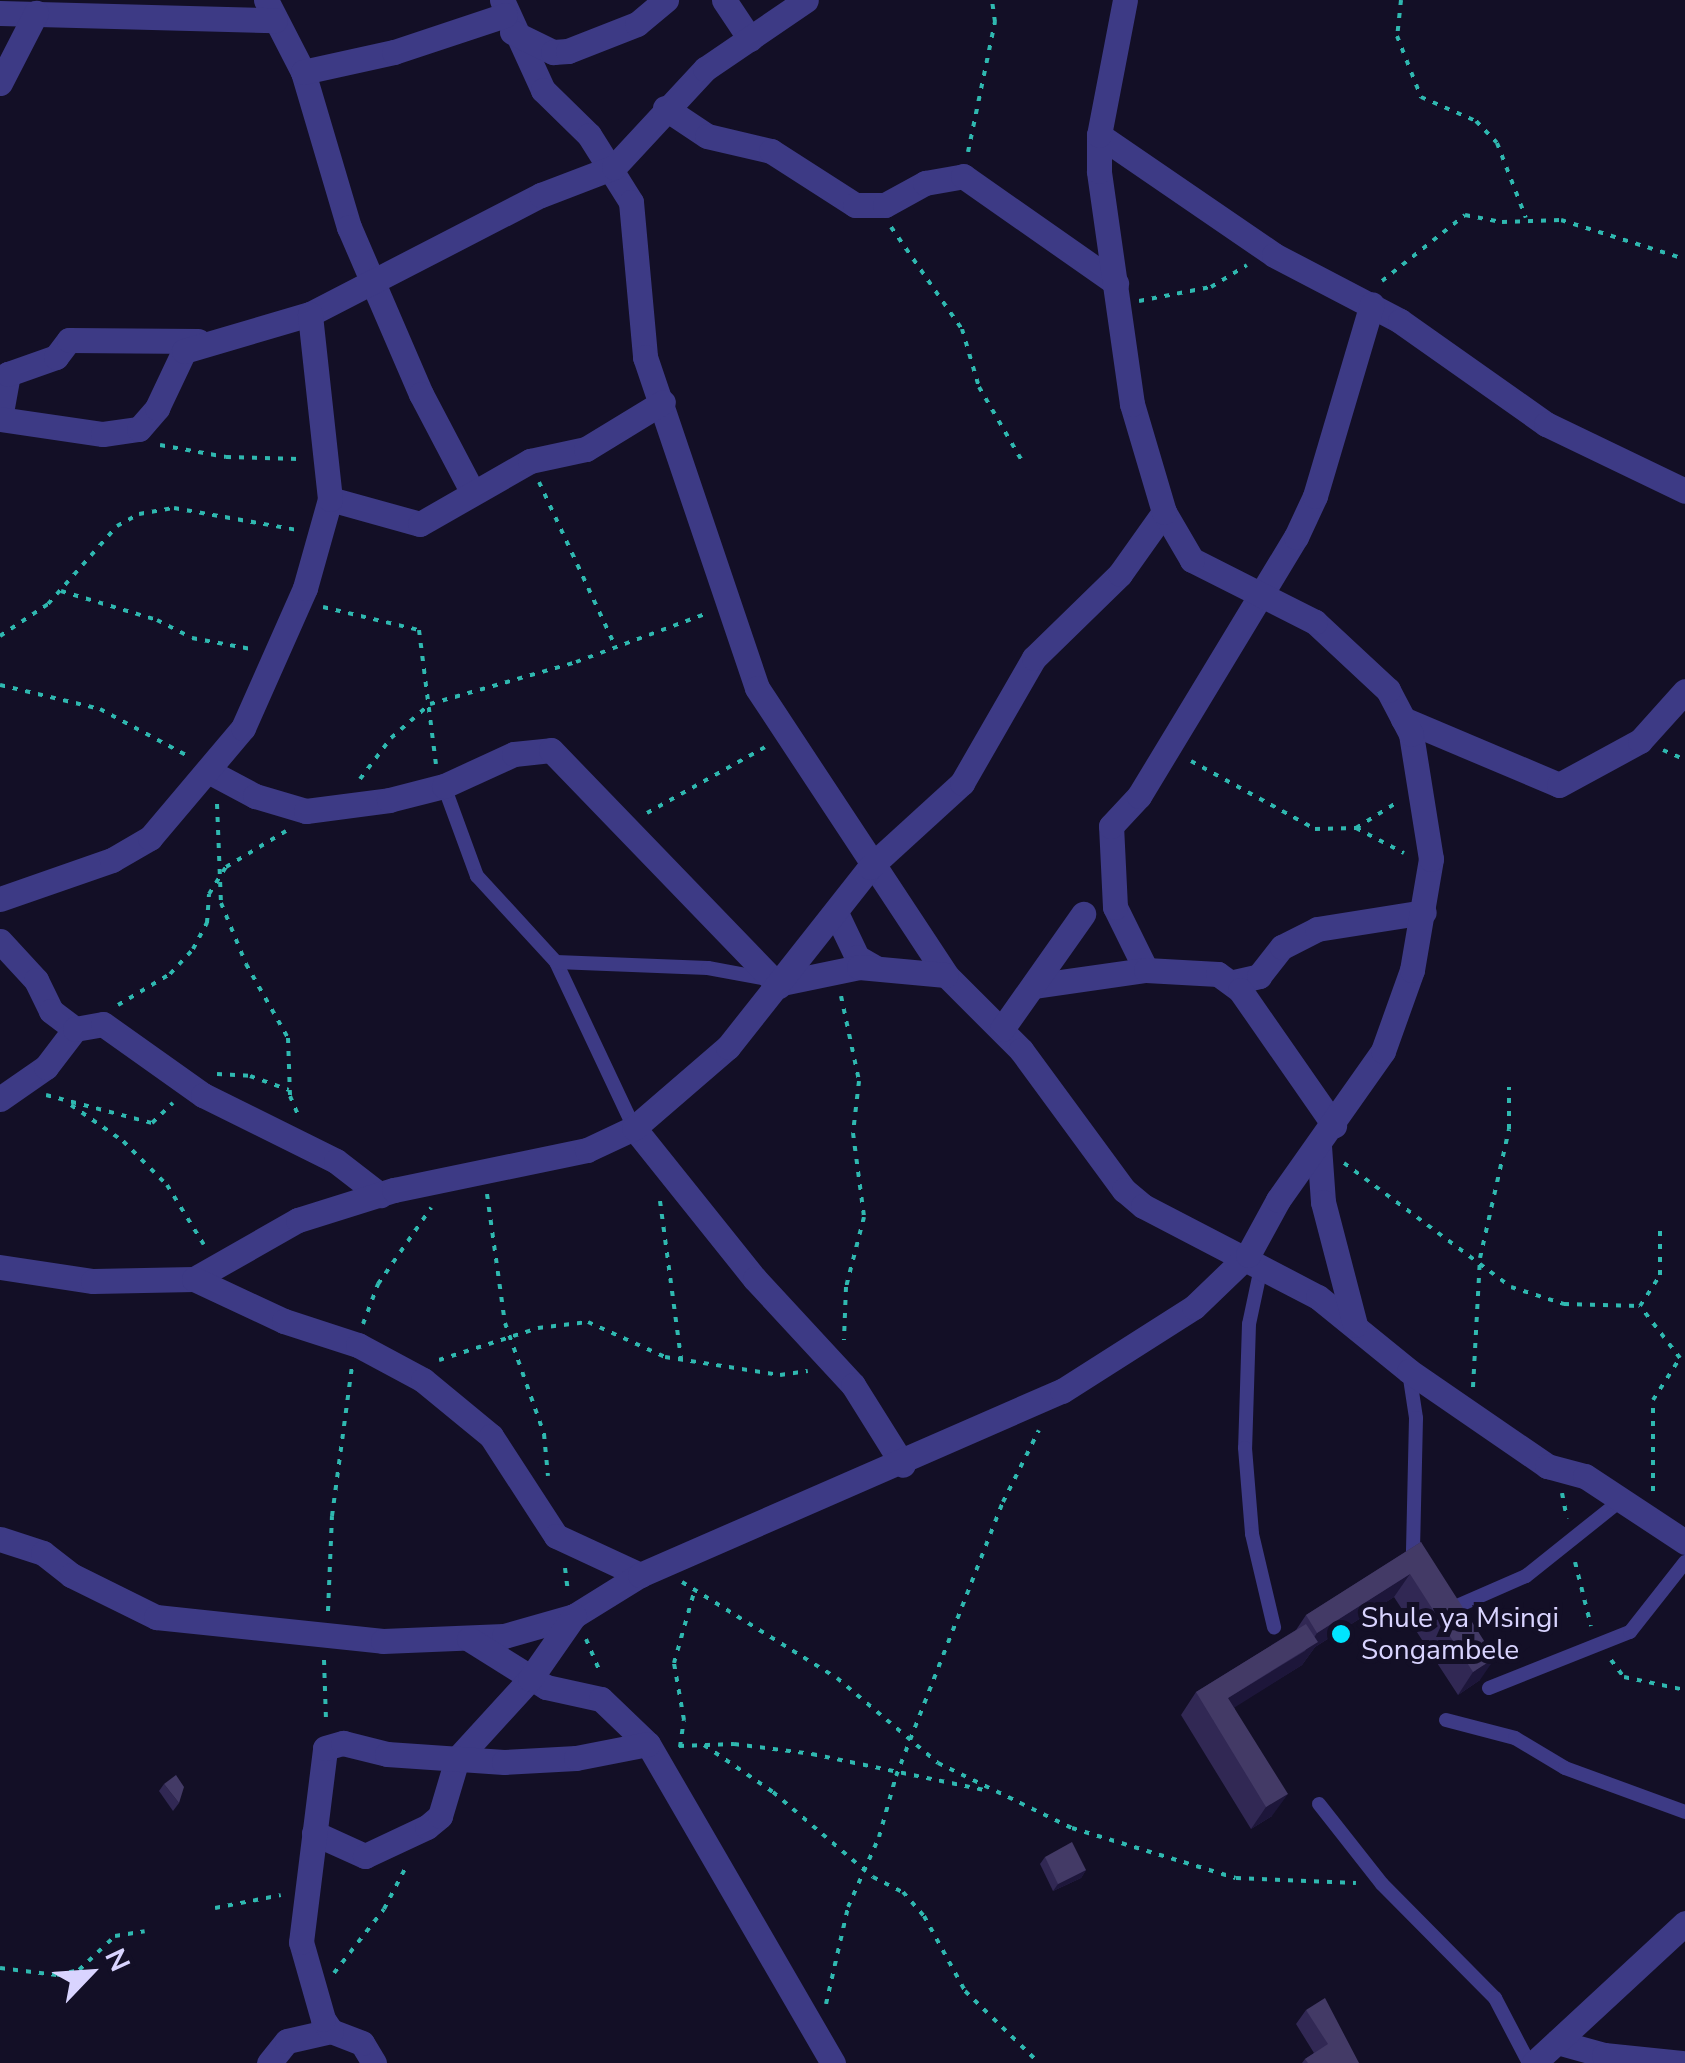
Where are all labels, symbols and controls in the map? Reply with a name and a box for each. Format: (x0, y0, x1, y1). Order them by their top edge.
place label: Shule ya Msingi Songambele (1361, 1601, 1559, 1667)
marker: Shule ya Msingi Songambele (1330, 1623, 1352, 1645)
north arrow (40, 1923, 140, 2023)
text: N (96, 1943, 139, 1978)

